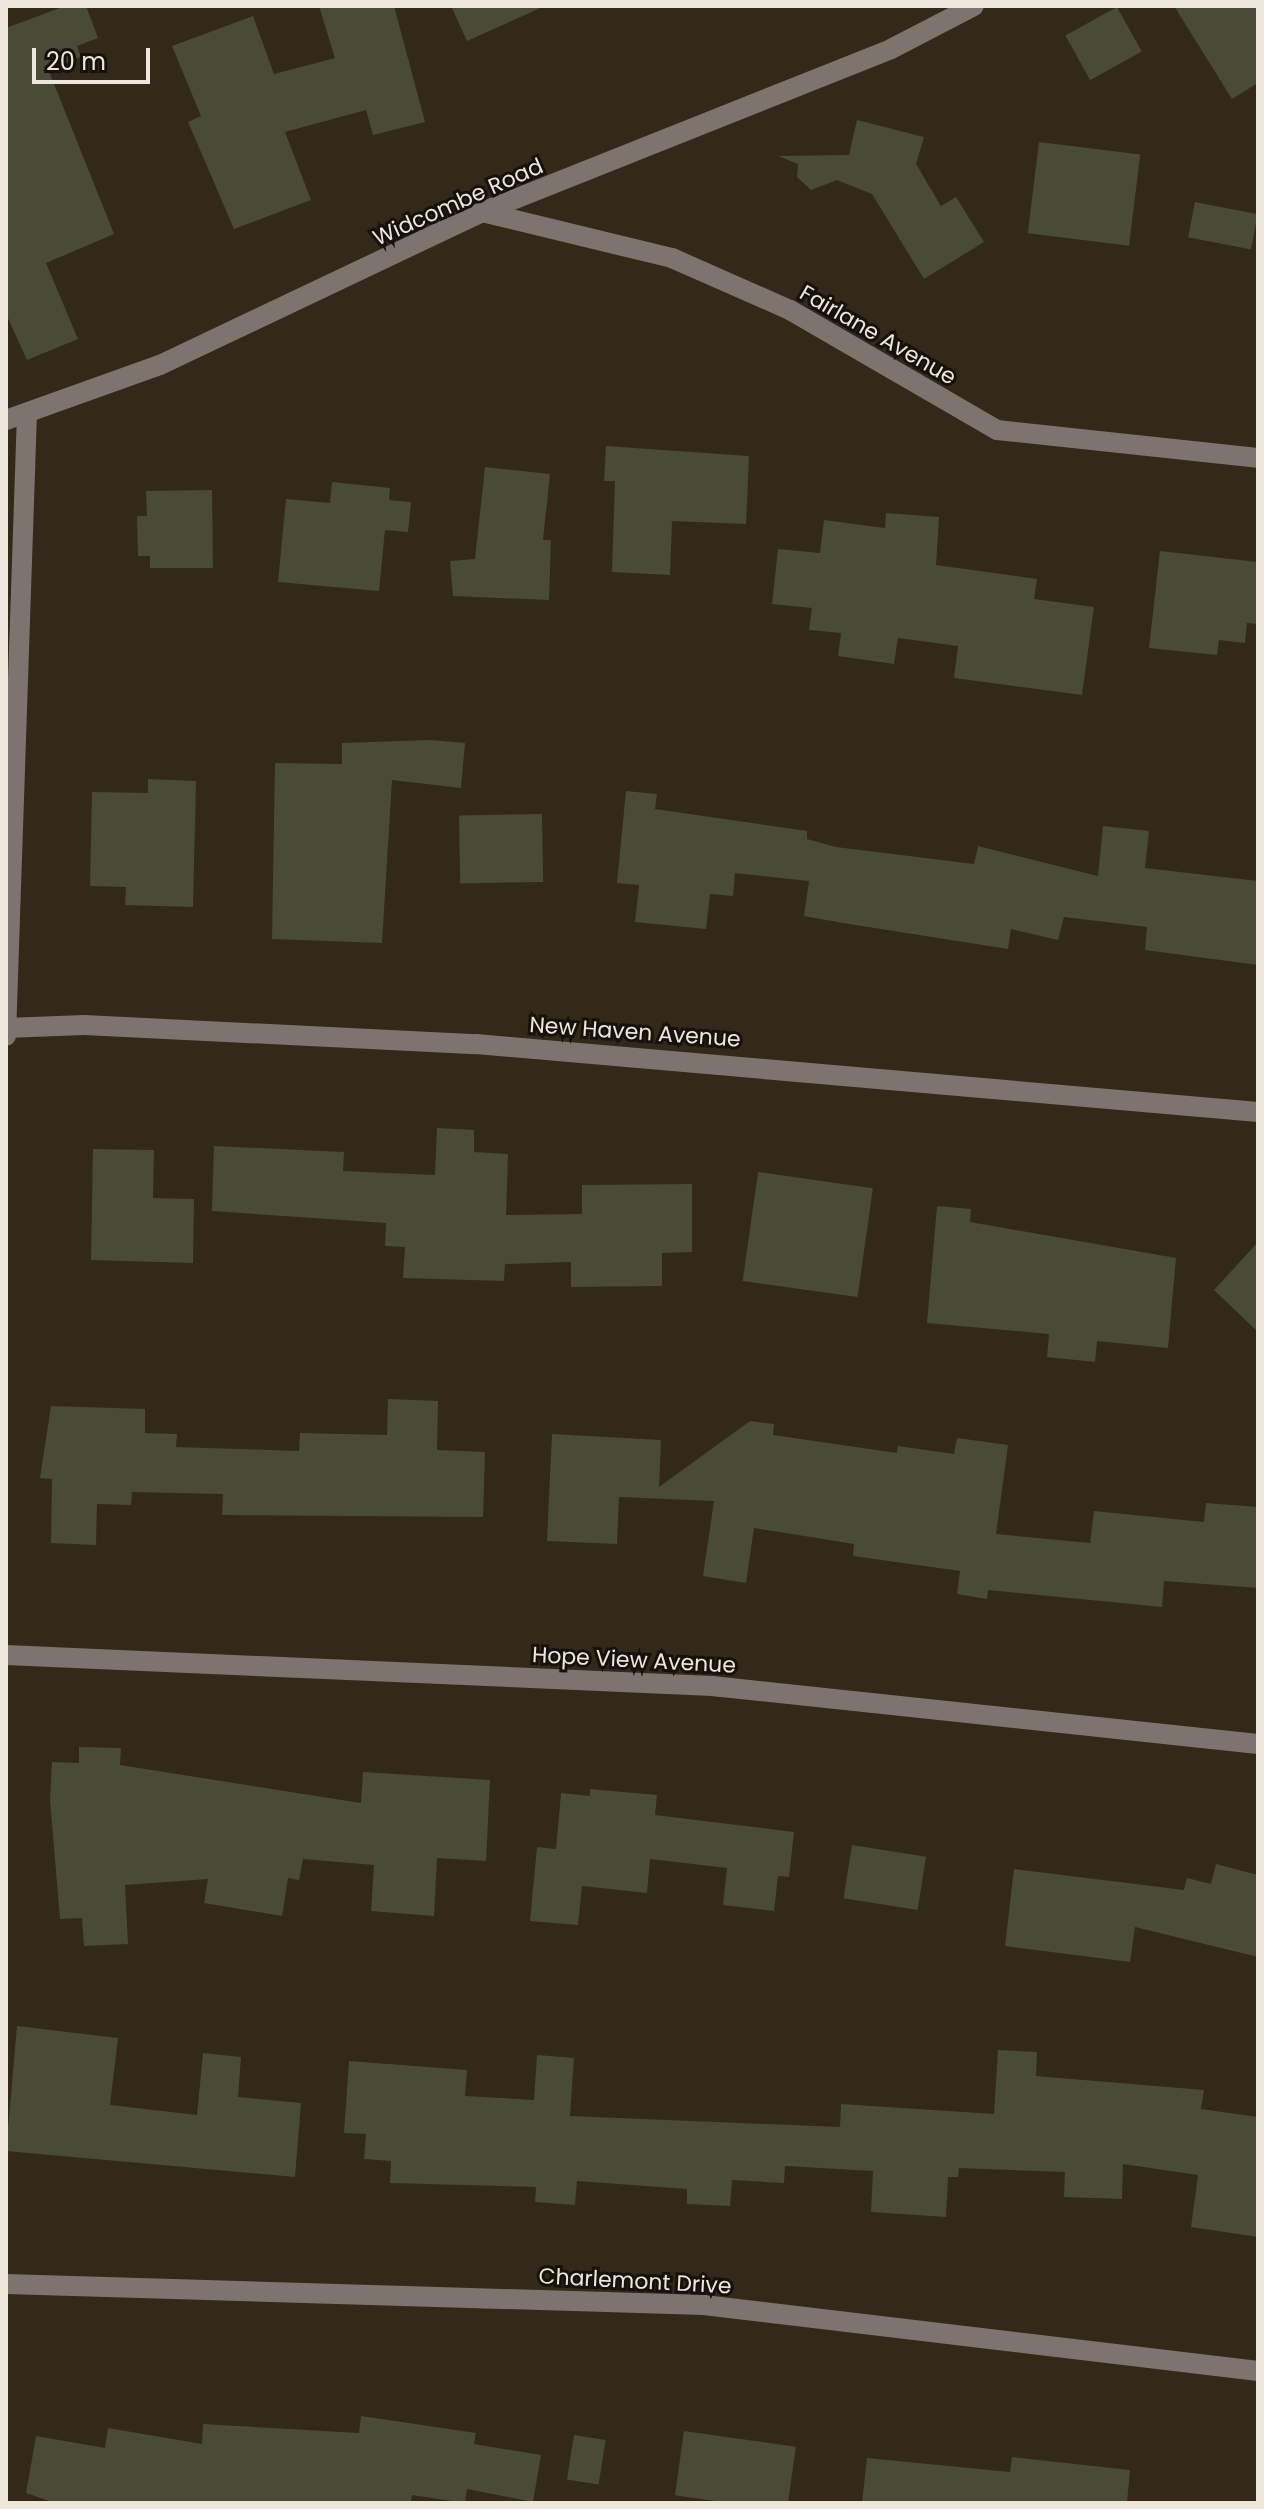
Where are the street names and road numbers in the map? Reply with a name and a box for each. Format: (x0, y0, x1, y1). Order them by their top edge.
street label: Widcombe Road (369, 153, 547, 251)
street label: Fairlane Avenue (795, 280, 961, 390)
street label: New Haven Avenue (529, 1011, 741, 1053)
street label: Hope View Avenue (531, 1641, 737, 1679)
street label: Charlemont Drive (538, 2263, 732, 2299)

